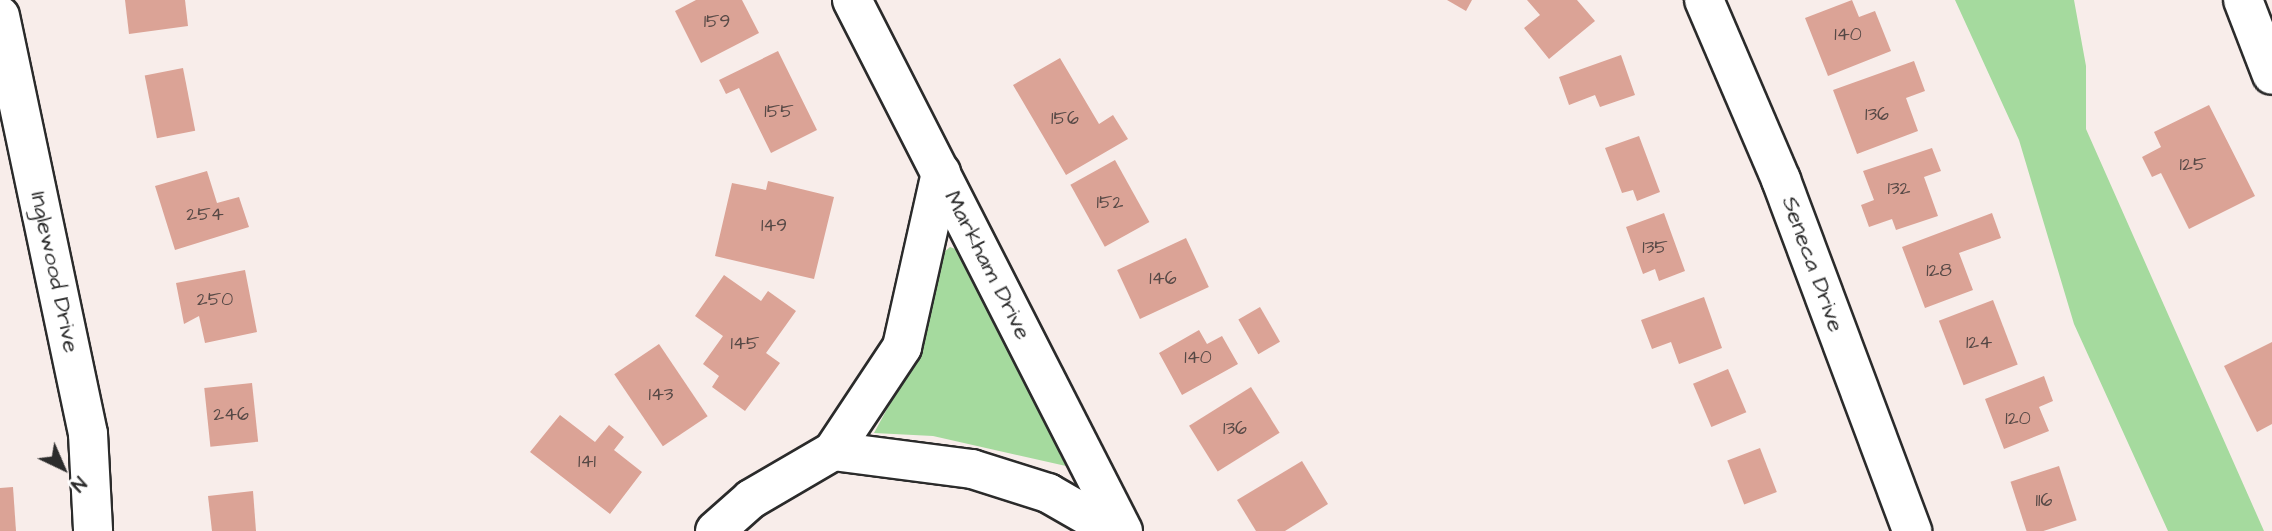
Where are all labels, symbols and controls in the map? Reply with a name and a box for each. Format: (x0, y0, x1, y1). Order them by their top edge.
house number: 159 (704, 11, 730, 33)
house number: 140 (1834, 24, 1862, 46)
house number: 155 (764, 101, 794, 123)
house number: 136 (1865, 104, 1889, 126)
house number: 156 (1051, 108, 1079, 130)
house number: 125 (2180, 154, 2206, 176)
house number: 132 (1888, 178, 1910, 200)
street label: Markham Drive (939, 186, 1037, 344)
street label: Inglewood Drive (24, 189, 86, 355)
house number: 152 (1097, 192, 1123, 214)
street label: Seneca Drive (1776, 193, 1850, 335)
house number: 254 (186, 204, 224, 226)
house number: 149 (761, 215, 787, 237)
house number: 135 (1642, 237, 1668, 259)
house number: 128 (1926, 260, 1952, 282)
house number: 146 (1149, 268, 1177, 290)
house number: 250 (197, 289, 233, 311)
house number: 124 (1966, 332, 1992, 354)
house number: 145 (731, 333, 759, 355)
house number: 140 (1184, 347, 1212, 369)
house number: 143 (648, 384, 674, 406)
house number: 246 (213, 404, 249, 426)
house number: 120 (2005, 408, 2031, 430)
house number: 136 (1223, 418, 1247, 440)
north arrow (28, 433, 98, 503)
house number: 141 (578, 451, 596, 473)
text: N (64, 470, 92, 497)
house number: 116 (2036, 490, 2052, 512)

